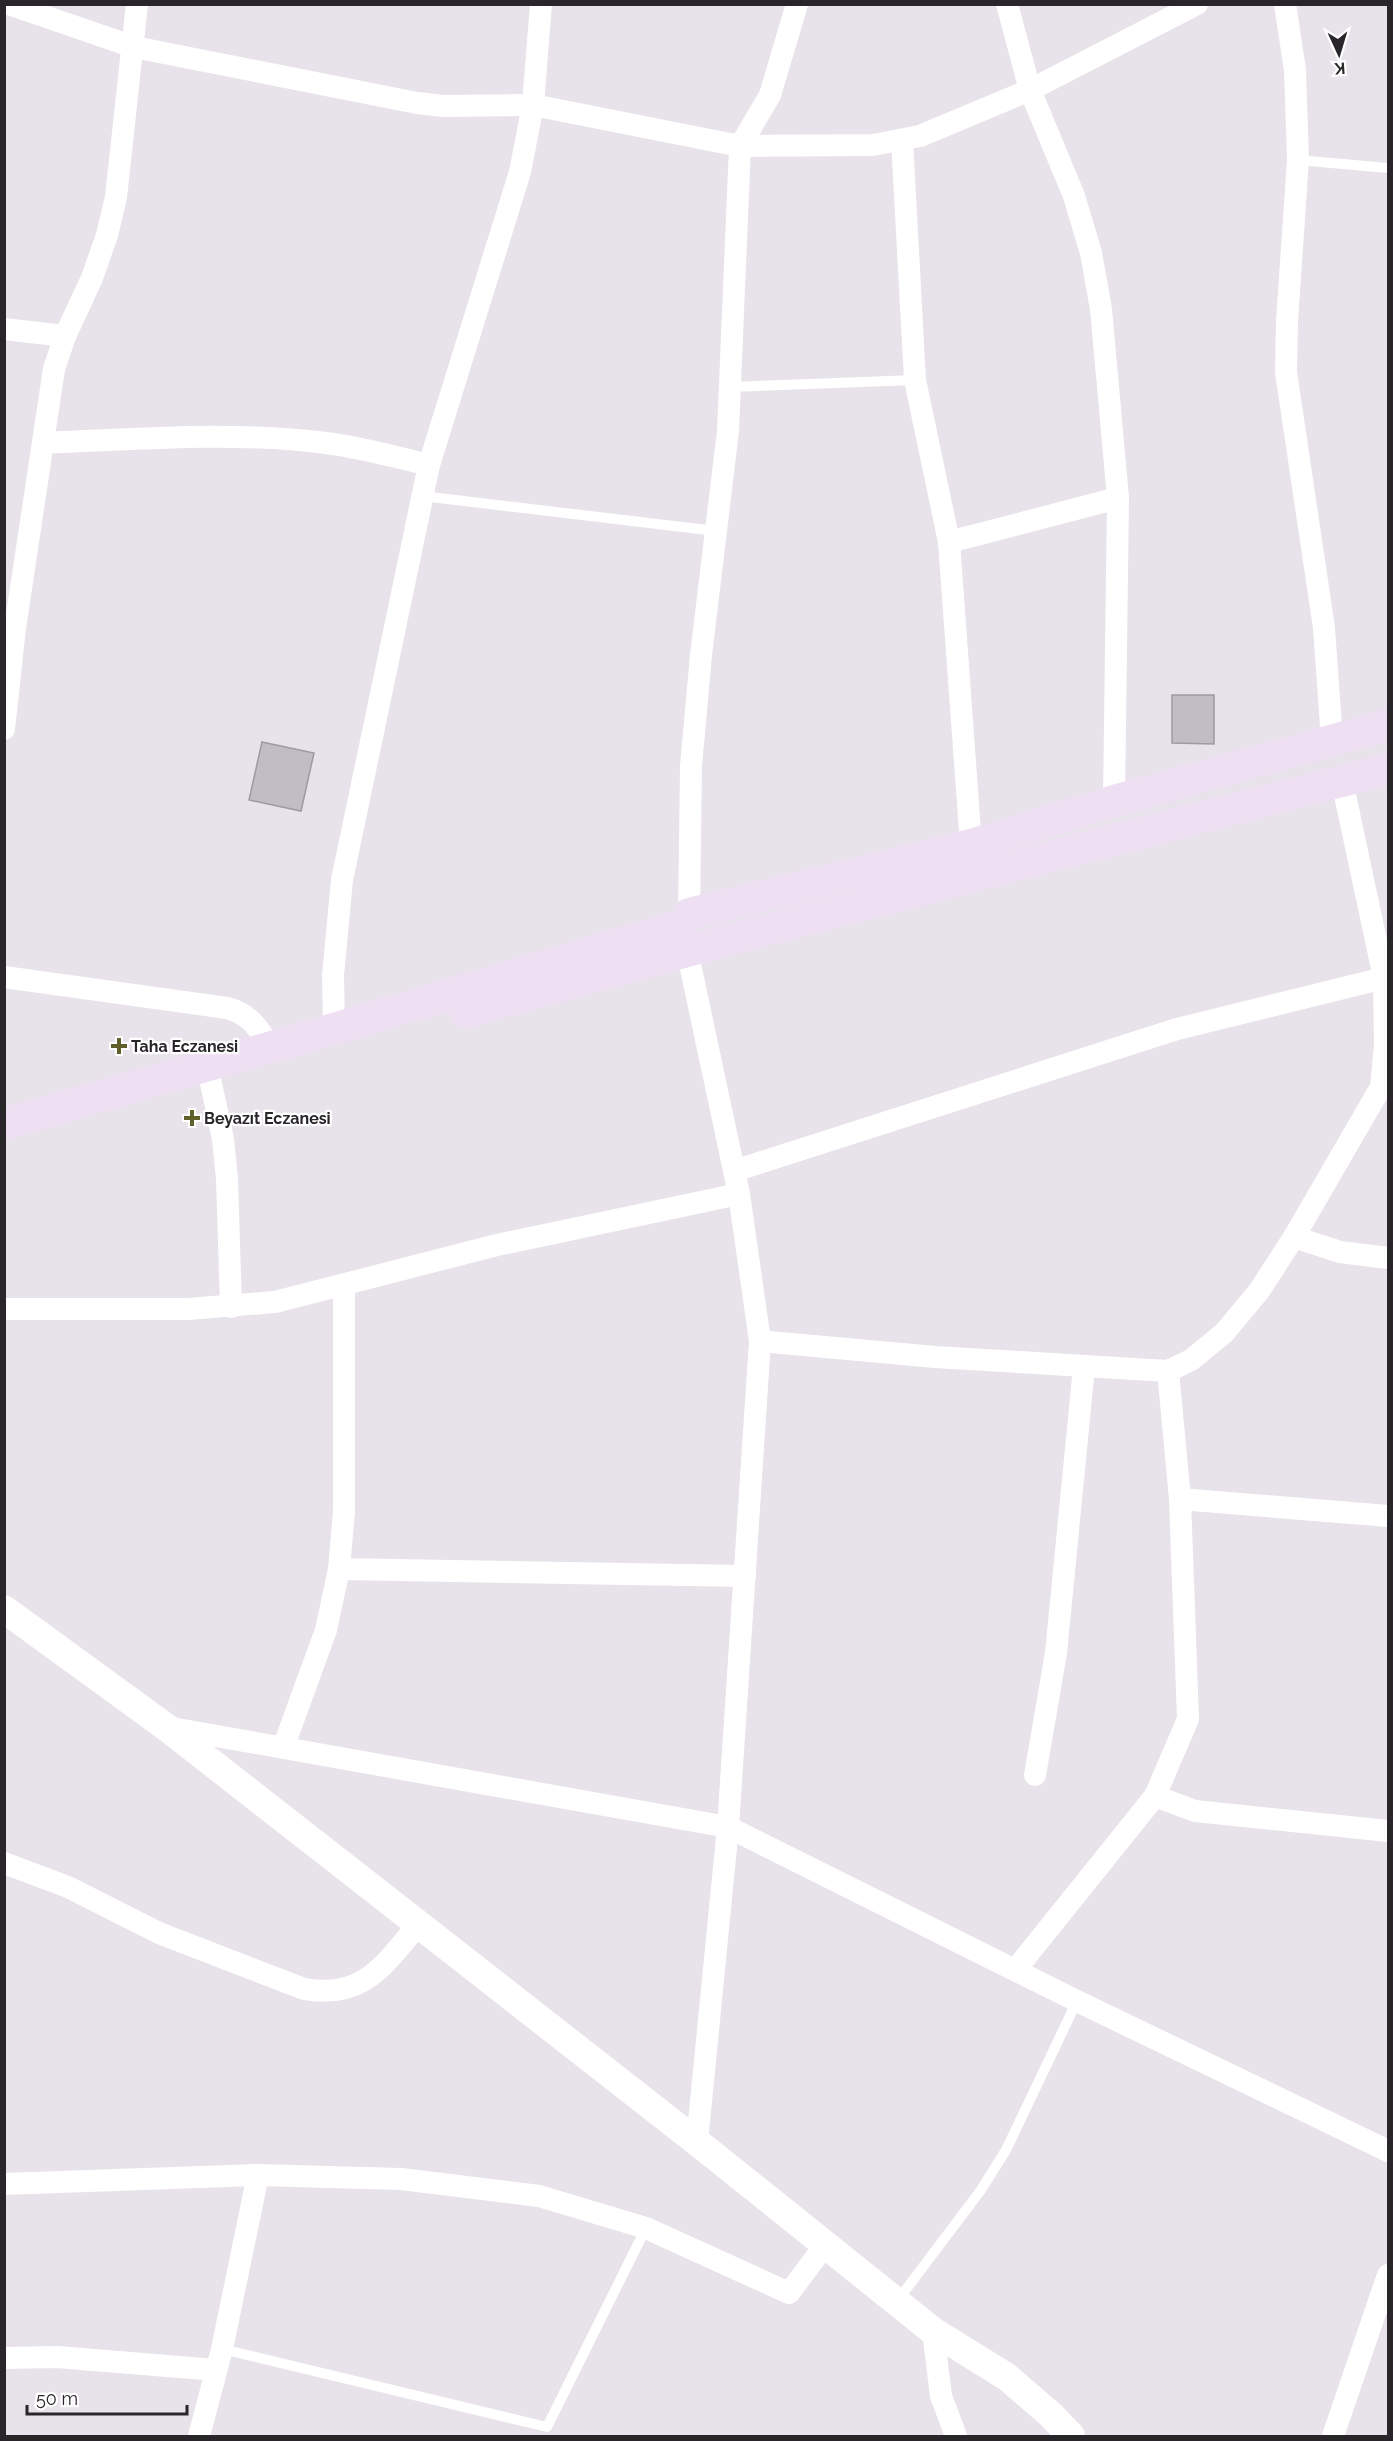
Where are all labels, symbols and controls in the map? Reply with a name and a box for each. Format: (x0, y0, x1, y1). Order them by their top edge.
north arrow (1309, 24, 1369, 84)
text: K (1334, 59, 1346, 78)
place label: Taha Eczanesi (131, 1037, 238, 1056)
marker: Taha Eczanesi (112, 1039, 126, 1053)
place label: Beyazıt Eczanesi (204, 1109, 331, 1128)
marker: Beyazıt Eczanesi (185, 1111, 199, 1125)
scale bar (27, 2378, 188, 2416)
text: 50 m (36, 2388, 78, 2409)

